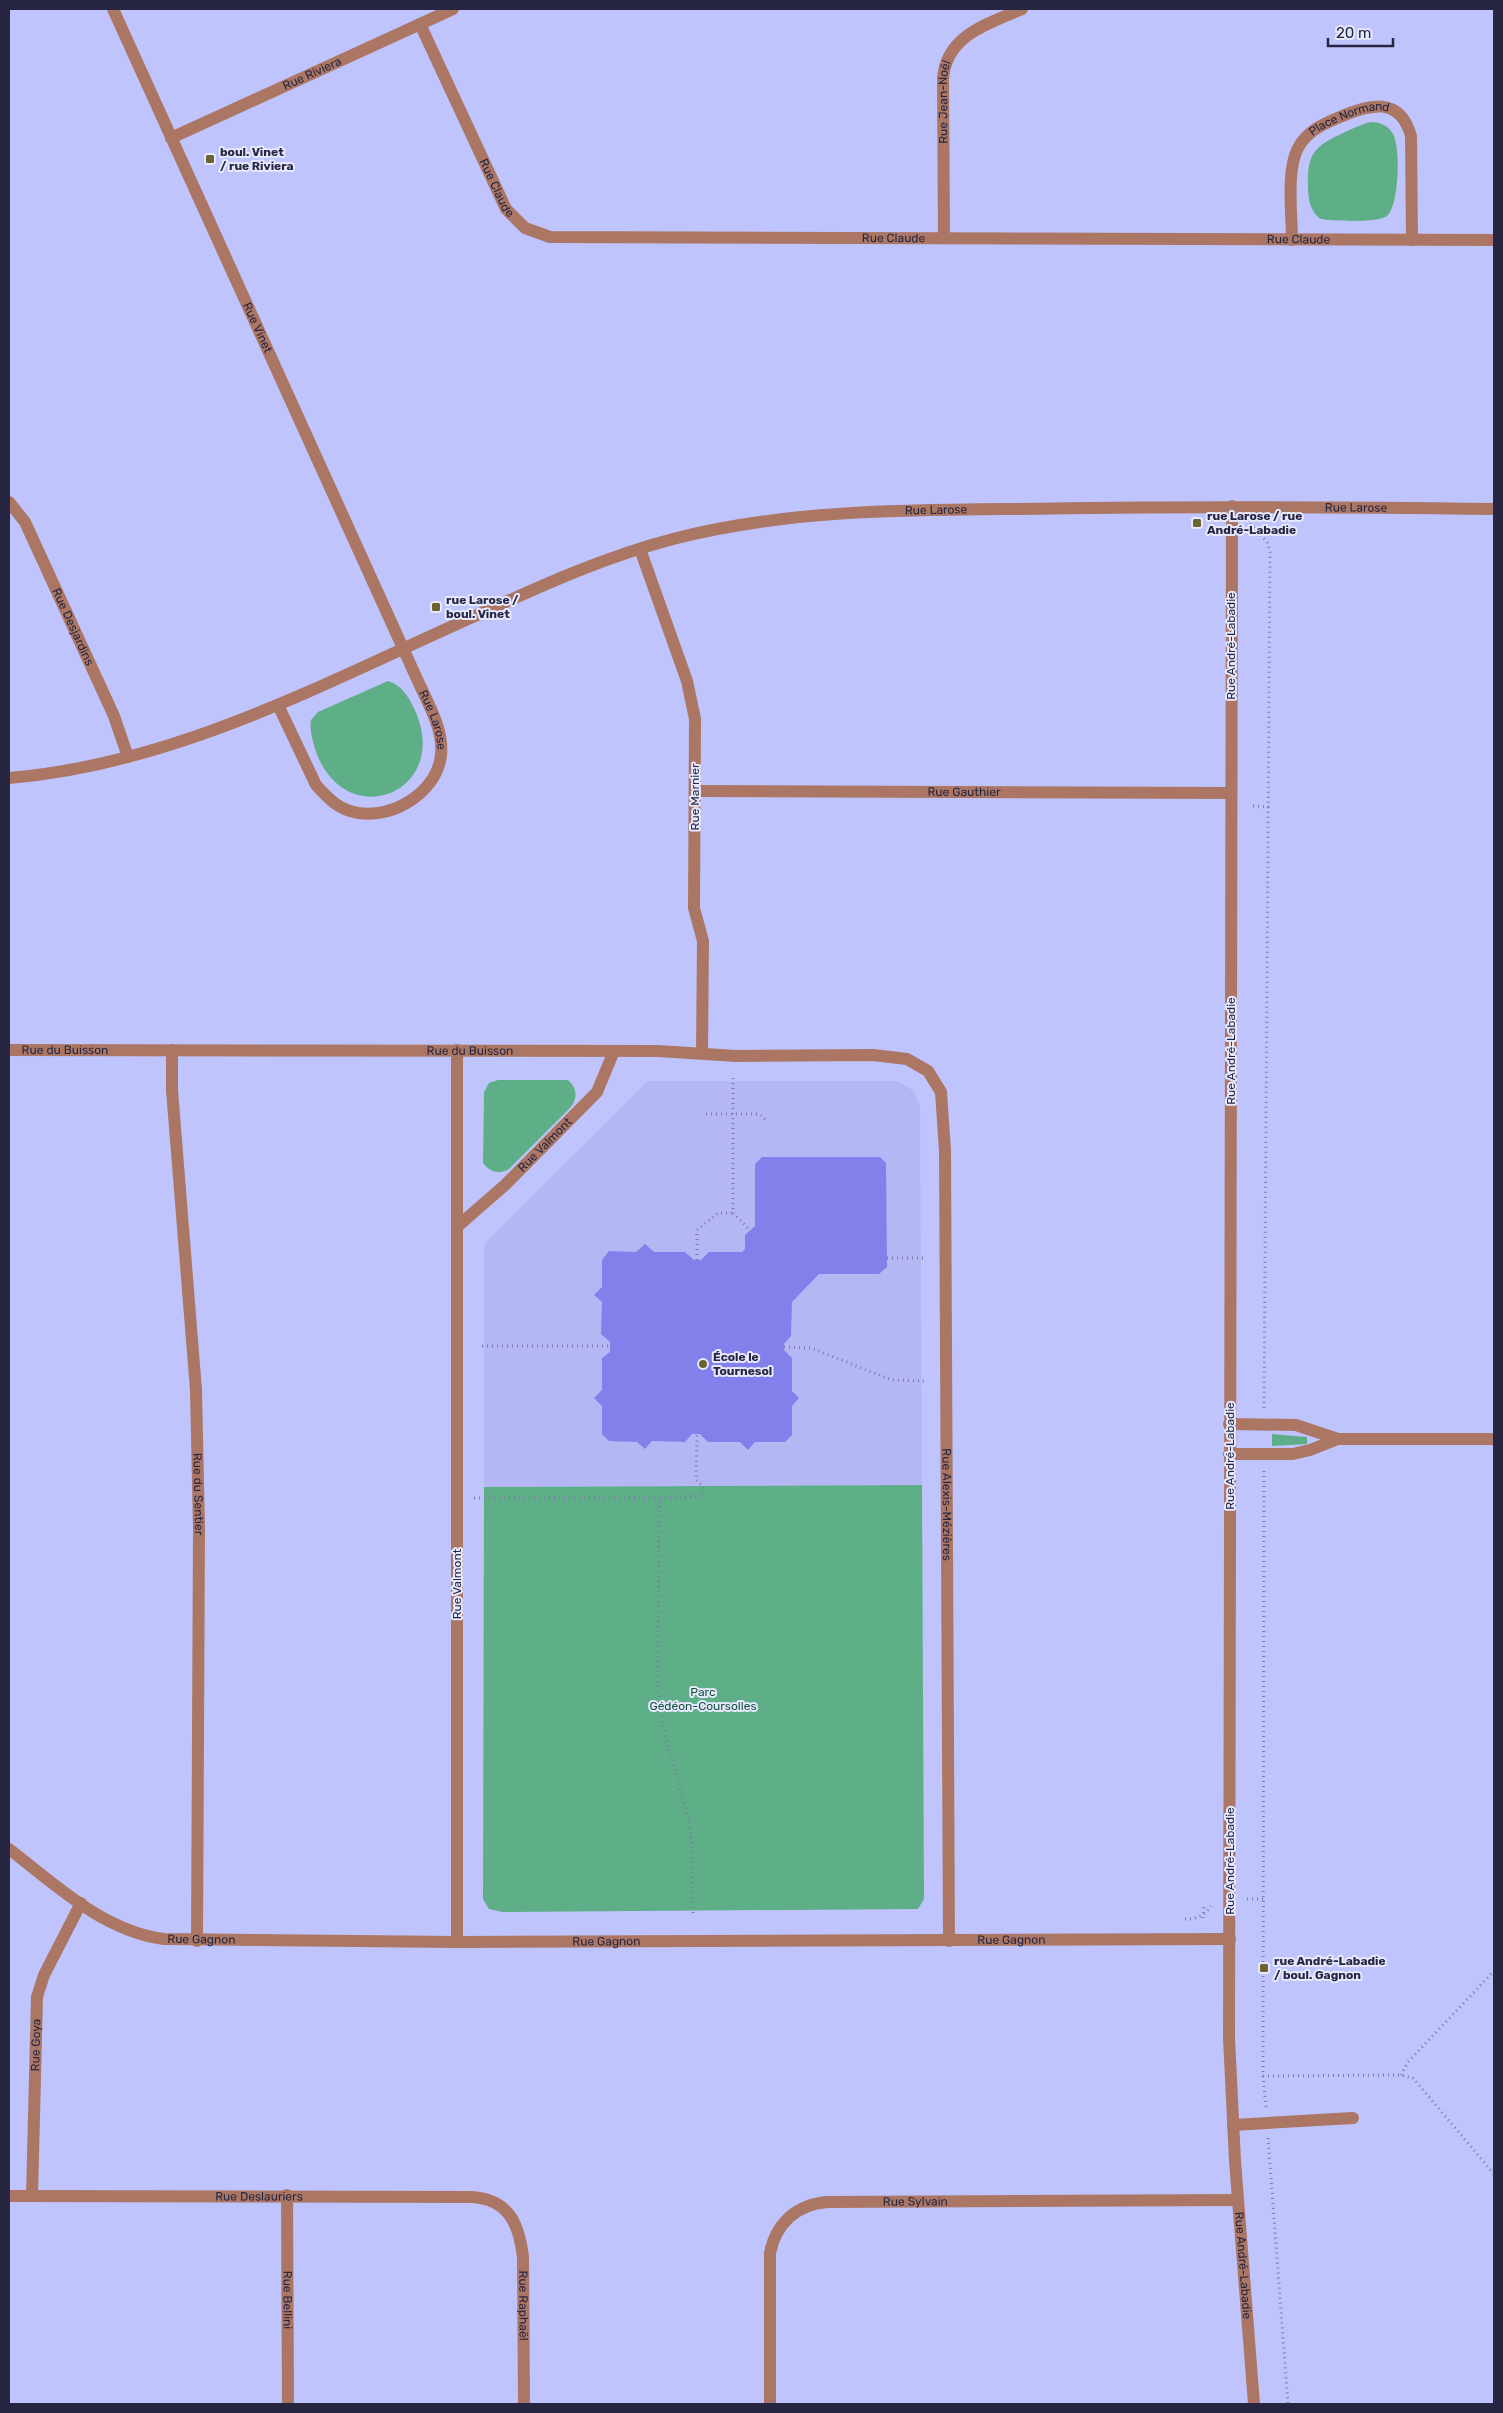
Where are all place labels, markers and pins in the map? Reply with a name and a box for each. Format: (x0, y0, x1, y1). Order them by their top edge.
place label: boul. Vinet / rue Riviera (220, 145, 294, 173)
marker: boul. Vinet / rue Riviera (204, 153, 216, 165)
place label: rue Larose / rue André-Labadie (1207, 509, 1302, 537)
marker: rue Larose / rue André-Labadie (1191, 517, 1203, 529)
place label: rue Larose / boul. Vinet (446, 593, 519, 621)
marker: rue Larose / boul. Vinet (430, 601, 442, 613)
place label: École le Tournesol (713, 1350, 772, 1378)
marker: École le Tournesol (697, 1358, 709, 1370)
place label: rue André-Labadie / boul. Gagnon (1274, 1954, 1386, 1982)
marker: rue André-Labadie / boul. Gagnon (1258, 1962, 1270, 1974)

